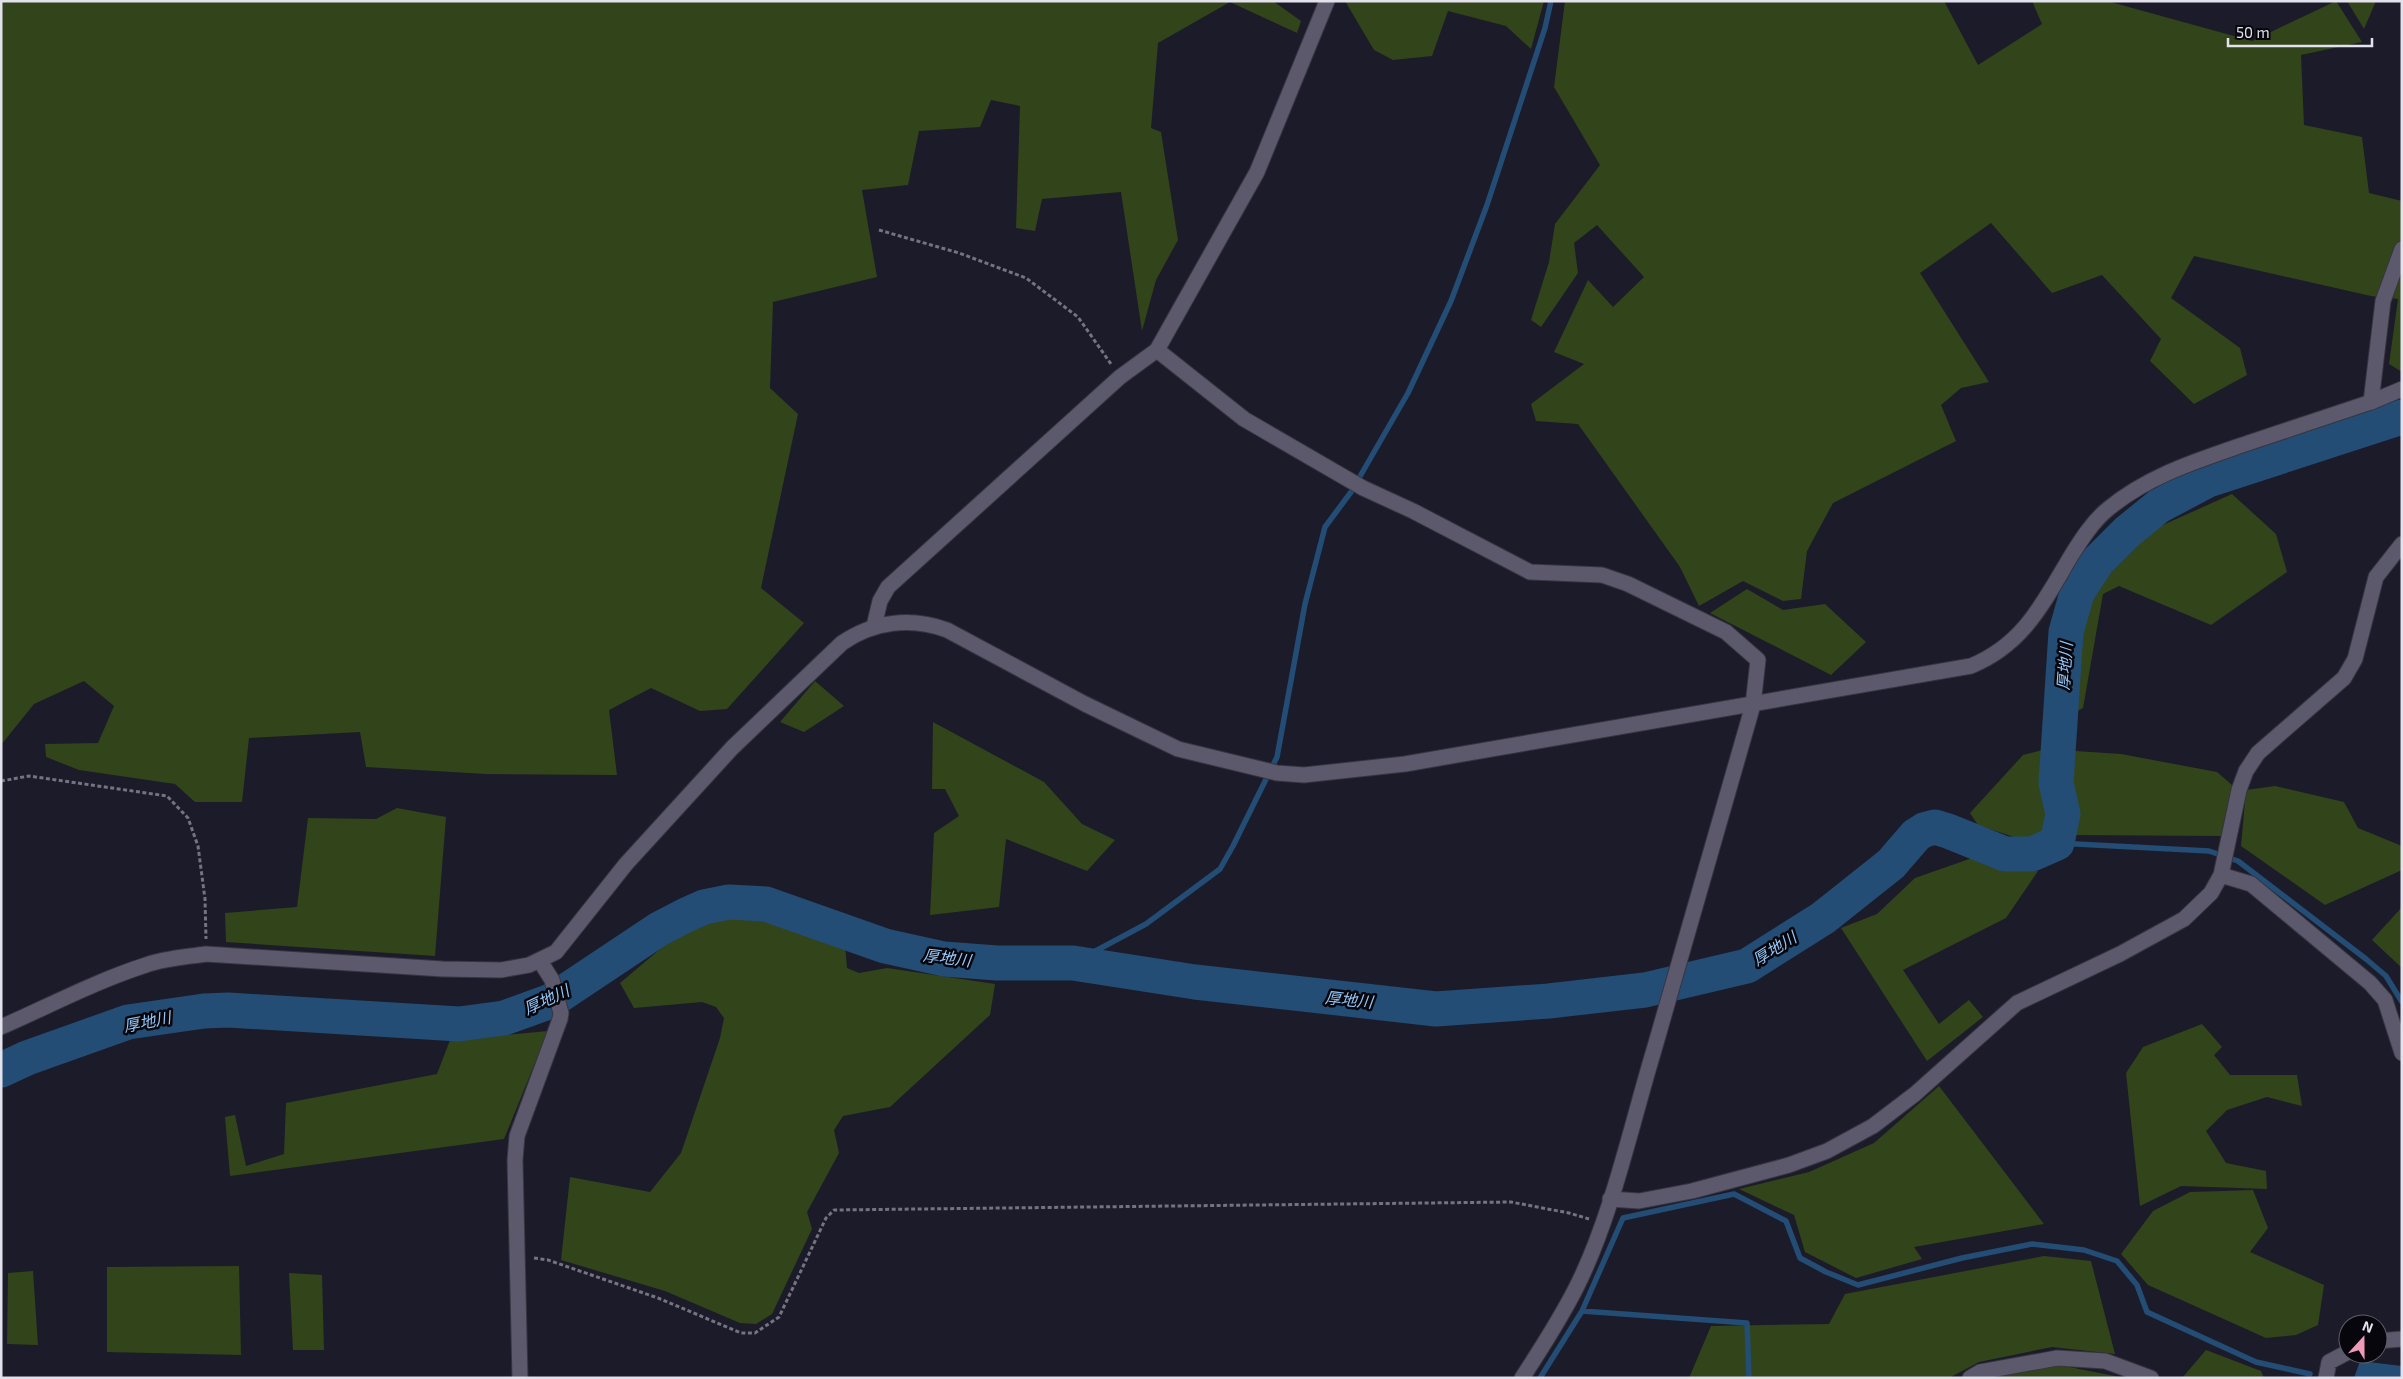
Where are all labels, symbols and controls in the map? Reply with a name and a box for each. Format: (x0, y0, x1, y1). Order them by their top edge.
scale bar (2228, 15, 2372, 47)
text: 50 m (2236, 23, 2270, 41)
water label: 厚地川 (2053, 639, 2075, 691)
water label: 厚地川 (1749, 926, 1801, 969)
water label: 厚地川 (922, 945, 974, 970)
water label: 厚地川 (520, 979, 574, 1018)
water label: 厚地川 (1324, 987, 1376, 1011)
water label: 厚地川 (122, 1007, 174, 1035)
north arrow (2338, 1314, 2388, 1364)
text: N (2360, 1317, 2376, 1336)

